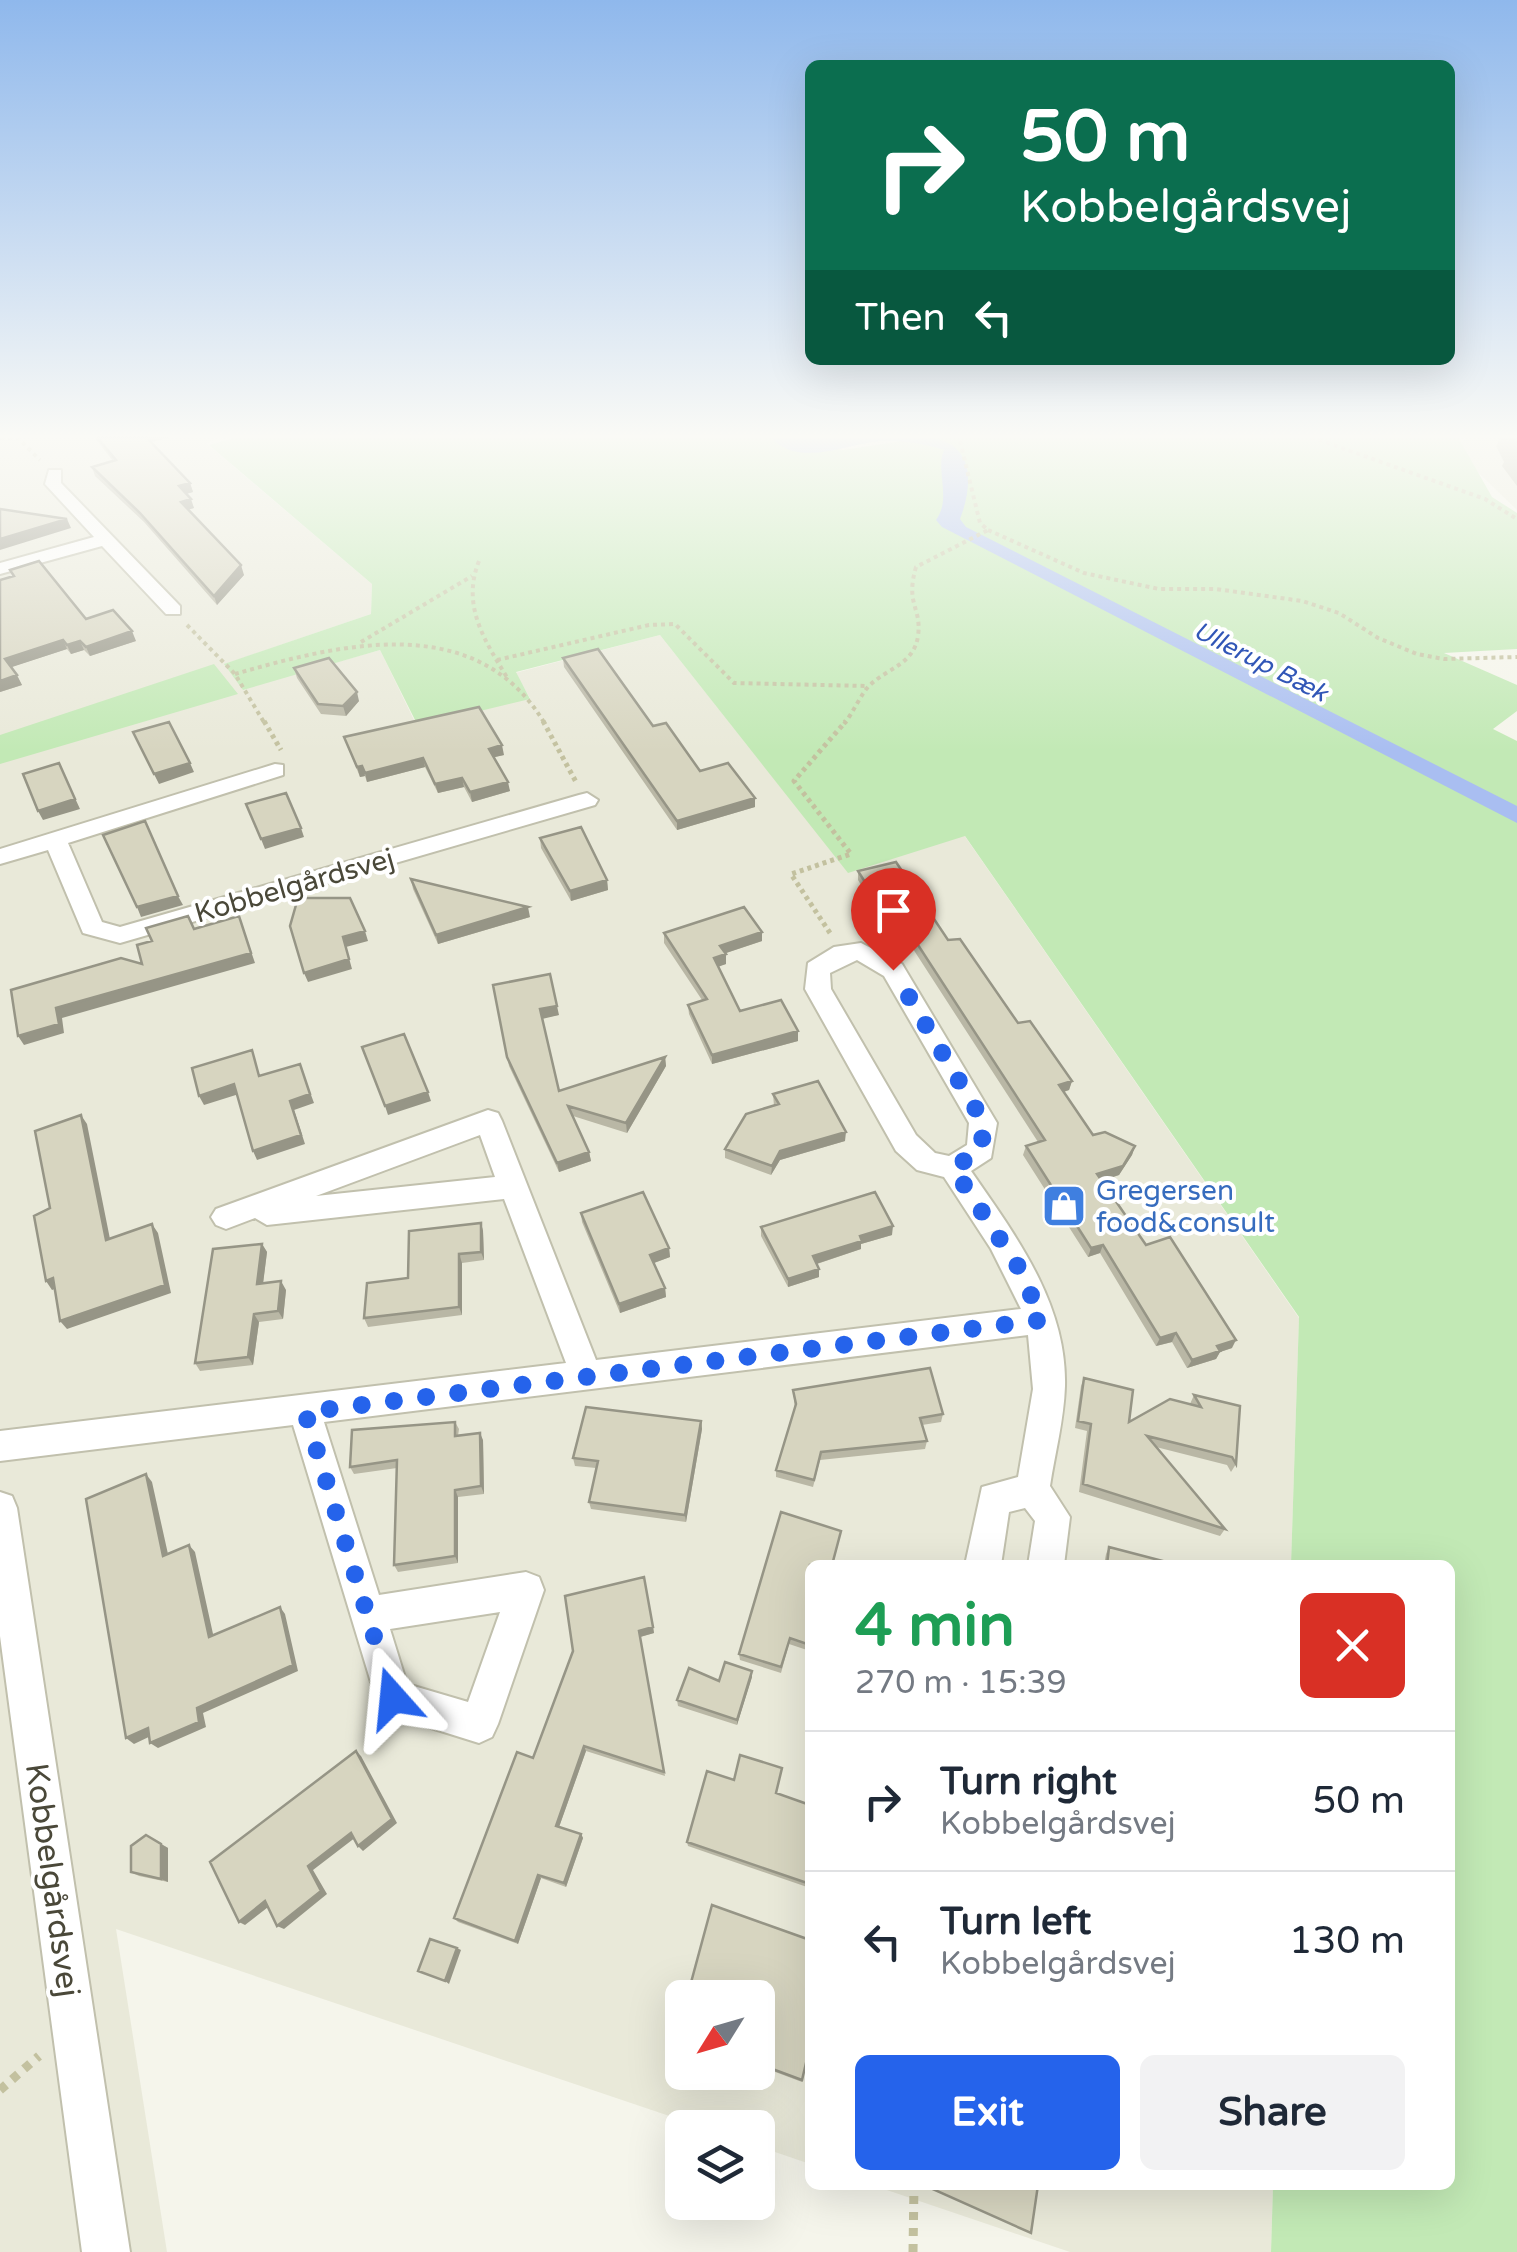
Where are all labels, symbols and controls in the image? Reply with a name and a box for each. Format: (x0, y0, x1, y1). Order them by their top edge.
text: 50 m (1020, 96, 1190, 180)
icon: right (855, 100, 985, 230)
text: Kobbelgårdsvej (1020, 181, 1351, 235)
icon: left (966, 290, 1021, 345)
text: Then (855, 295, 946, 341)
water label: Ullerup Bæk (1189, 615, 1335, 709)
street label: Kobbelgårdsvej (190, 841, 398, 931)
pin (851, 868, 936, 971)
icon: arrive (866, 883, 921, 938)
place label: Gregersen food&consult (1096, 1174, 1275, 1240)
shop icon: Gregersen food&consult (1041, 1183, 1087, 1229)
text: 4 min (855, 1590, 1015, 1662)
button: close (1300, 1593, 1405, 1698)
position arrow (341, 1646, 445, 1750)
text: 270 m · 15:39 (855, 1664, 1067, 1702)
text: Turn right (940, 1759, 1117, 1805)
street label: Kobbelgårdsvej (17, 1761, 87, 1999)
icon: right (855, 1774, 910, 1829)
text: 50 m (1313, 1778, 1405, 1824)
text: Kobbelgårdsvej (940, 1805, 1176, 1843)
text: Turn left (940, 1899, 1091, 1945)
icon: left (855, 1914, 910, 1969)
text: 130 m (1289, 1918, 1405, 1964)
text: Kobbelgårdsvej (940, 1945, 1176, 1983)
north arrow (665, 1980, 775, 2090)
map controls (665, 1980, 775, 2220)
button: Exit (855, 2055, 1120, 2170)
button: Share (1140, 2055, 1405, 2170)
button: layers (665, 2110, 775, 2220)

